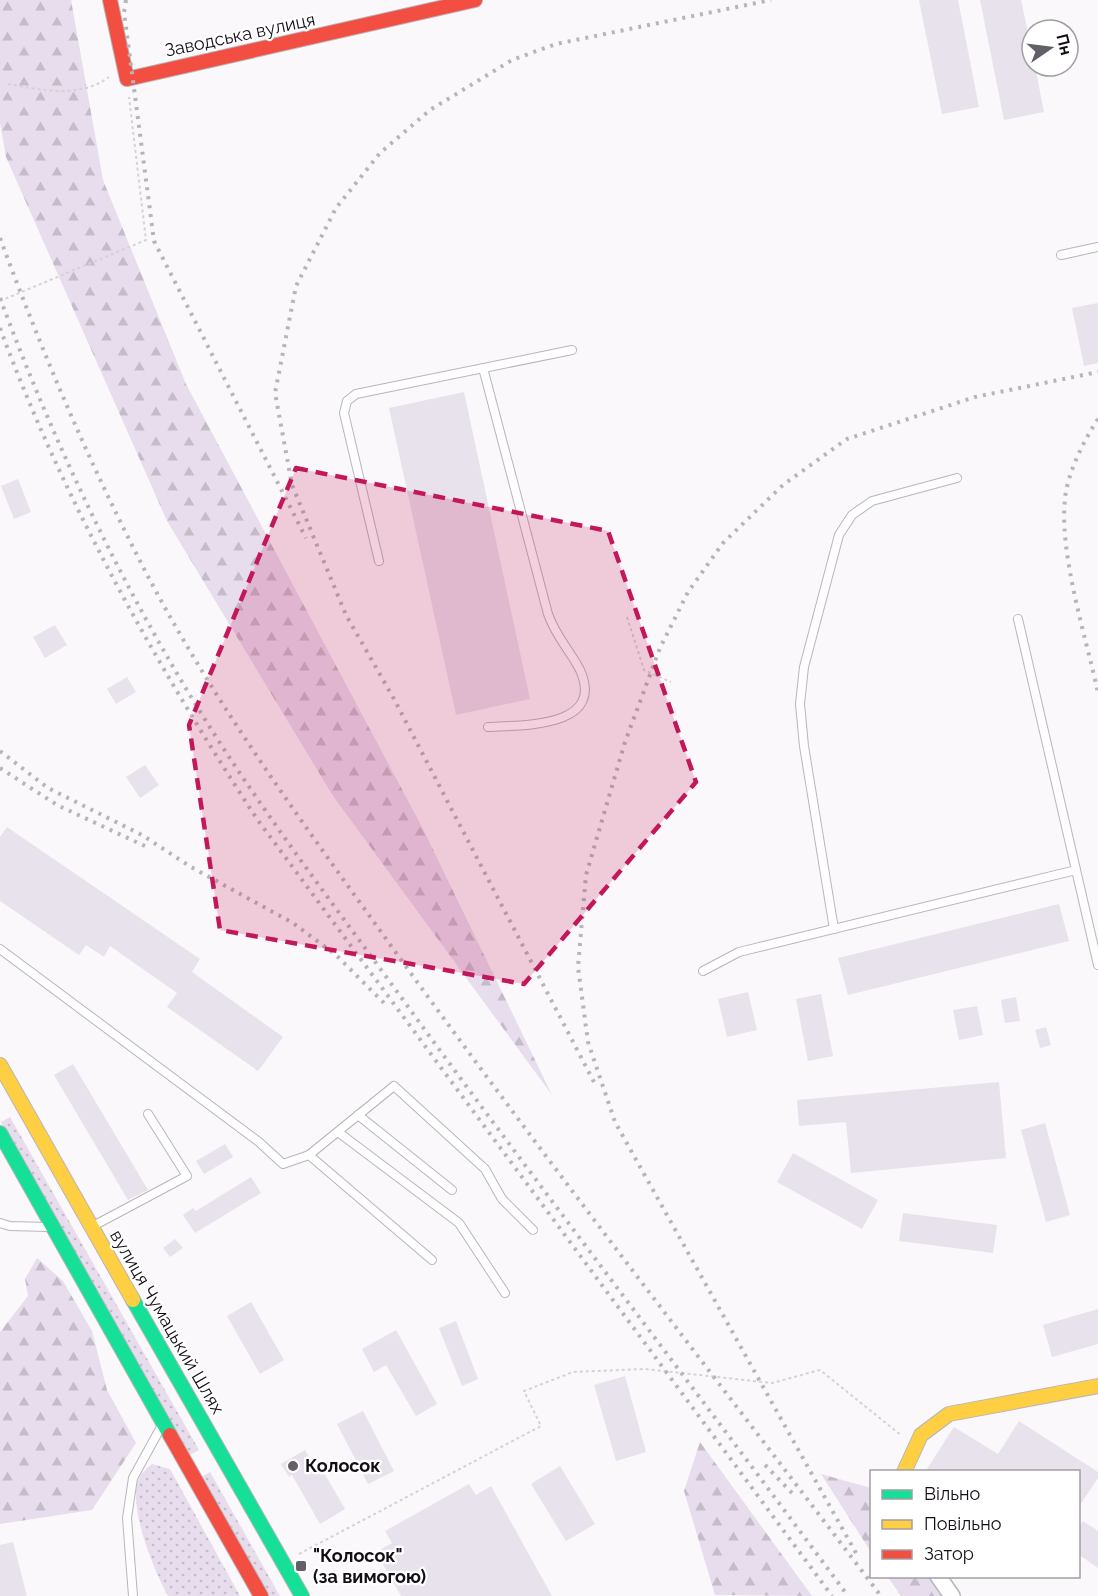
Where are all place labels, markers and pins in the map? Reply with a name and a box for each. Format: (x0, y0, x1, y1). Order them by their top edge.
place label: Колосок (305, 1455, 381, 1476)
marker: Колосок (286, 1459, 300, 1473)
place label: "Колосок" (за вимогою) (313, 1545, 426, 1587)
marker: "Колосок" (за вимогою) (294, 1559, 308, 1573)

